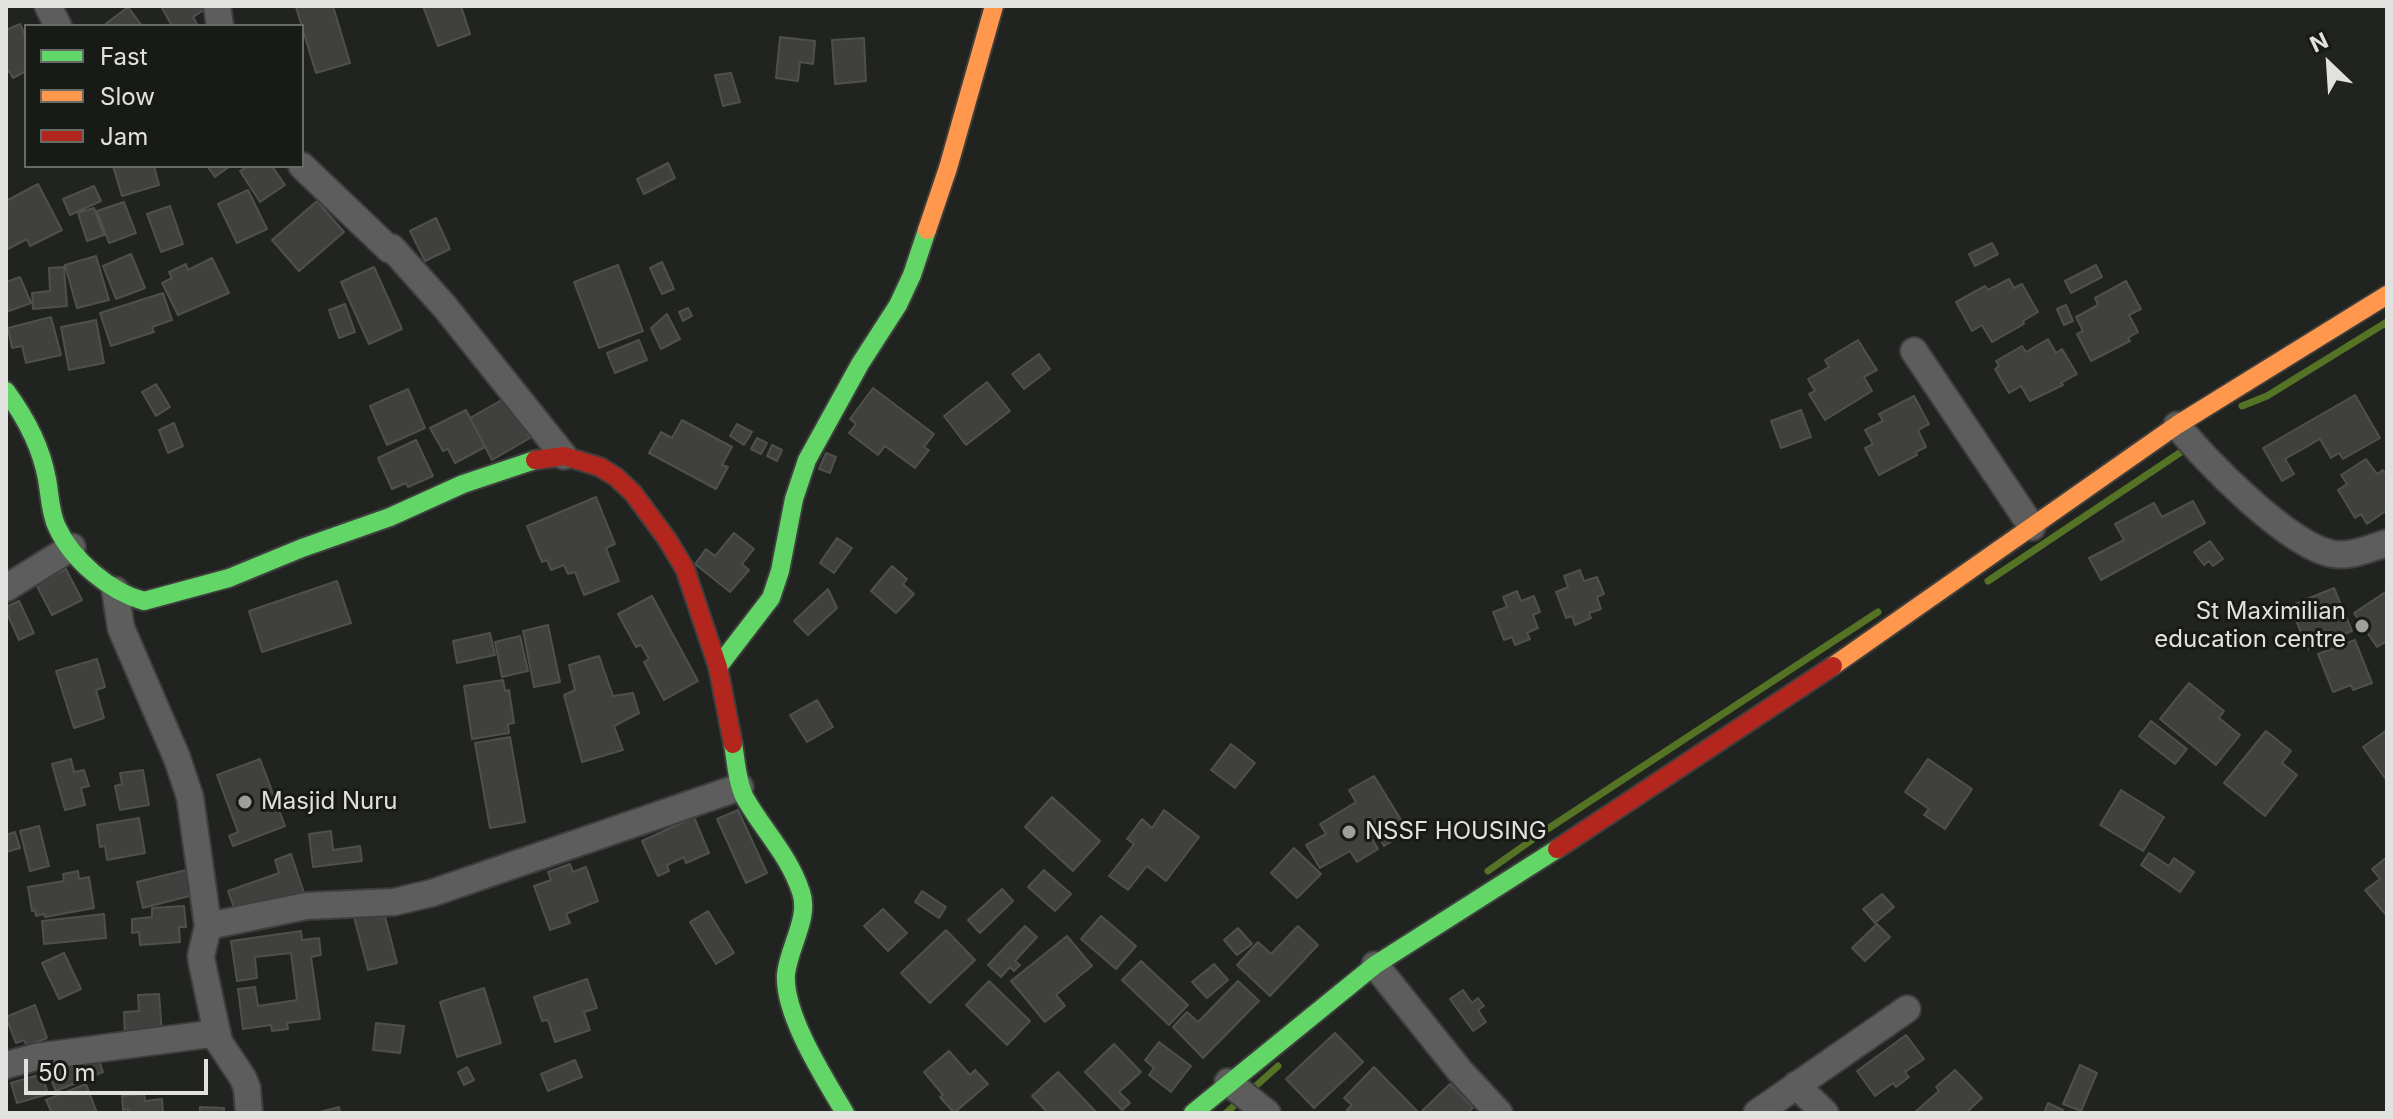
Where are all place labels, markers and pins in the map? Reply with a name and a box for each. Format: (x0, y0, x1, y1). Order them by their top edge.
place label: St Maximilian education centre (2154, 598, 2346, 654)
marker: St Maximilian education centre (2353, 617, 2371, 635)
place label: Masjid Nuru (261, 788, 397, 816)
marker: Masjid Nuru (236, 793, 254, 811)
place label: NSSF HOUSING (1365, 818, 1547, 846)
marker: NSSF HOUSING (1340, 823, 1358, 841)

